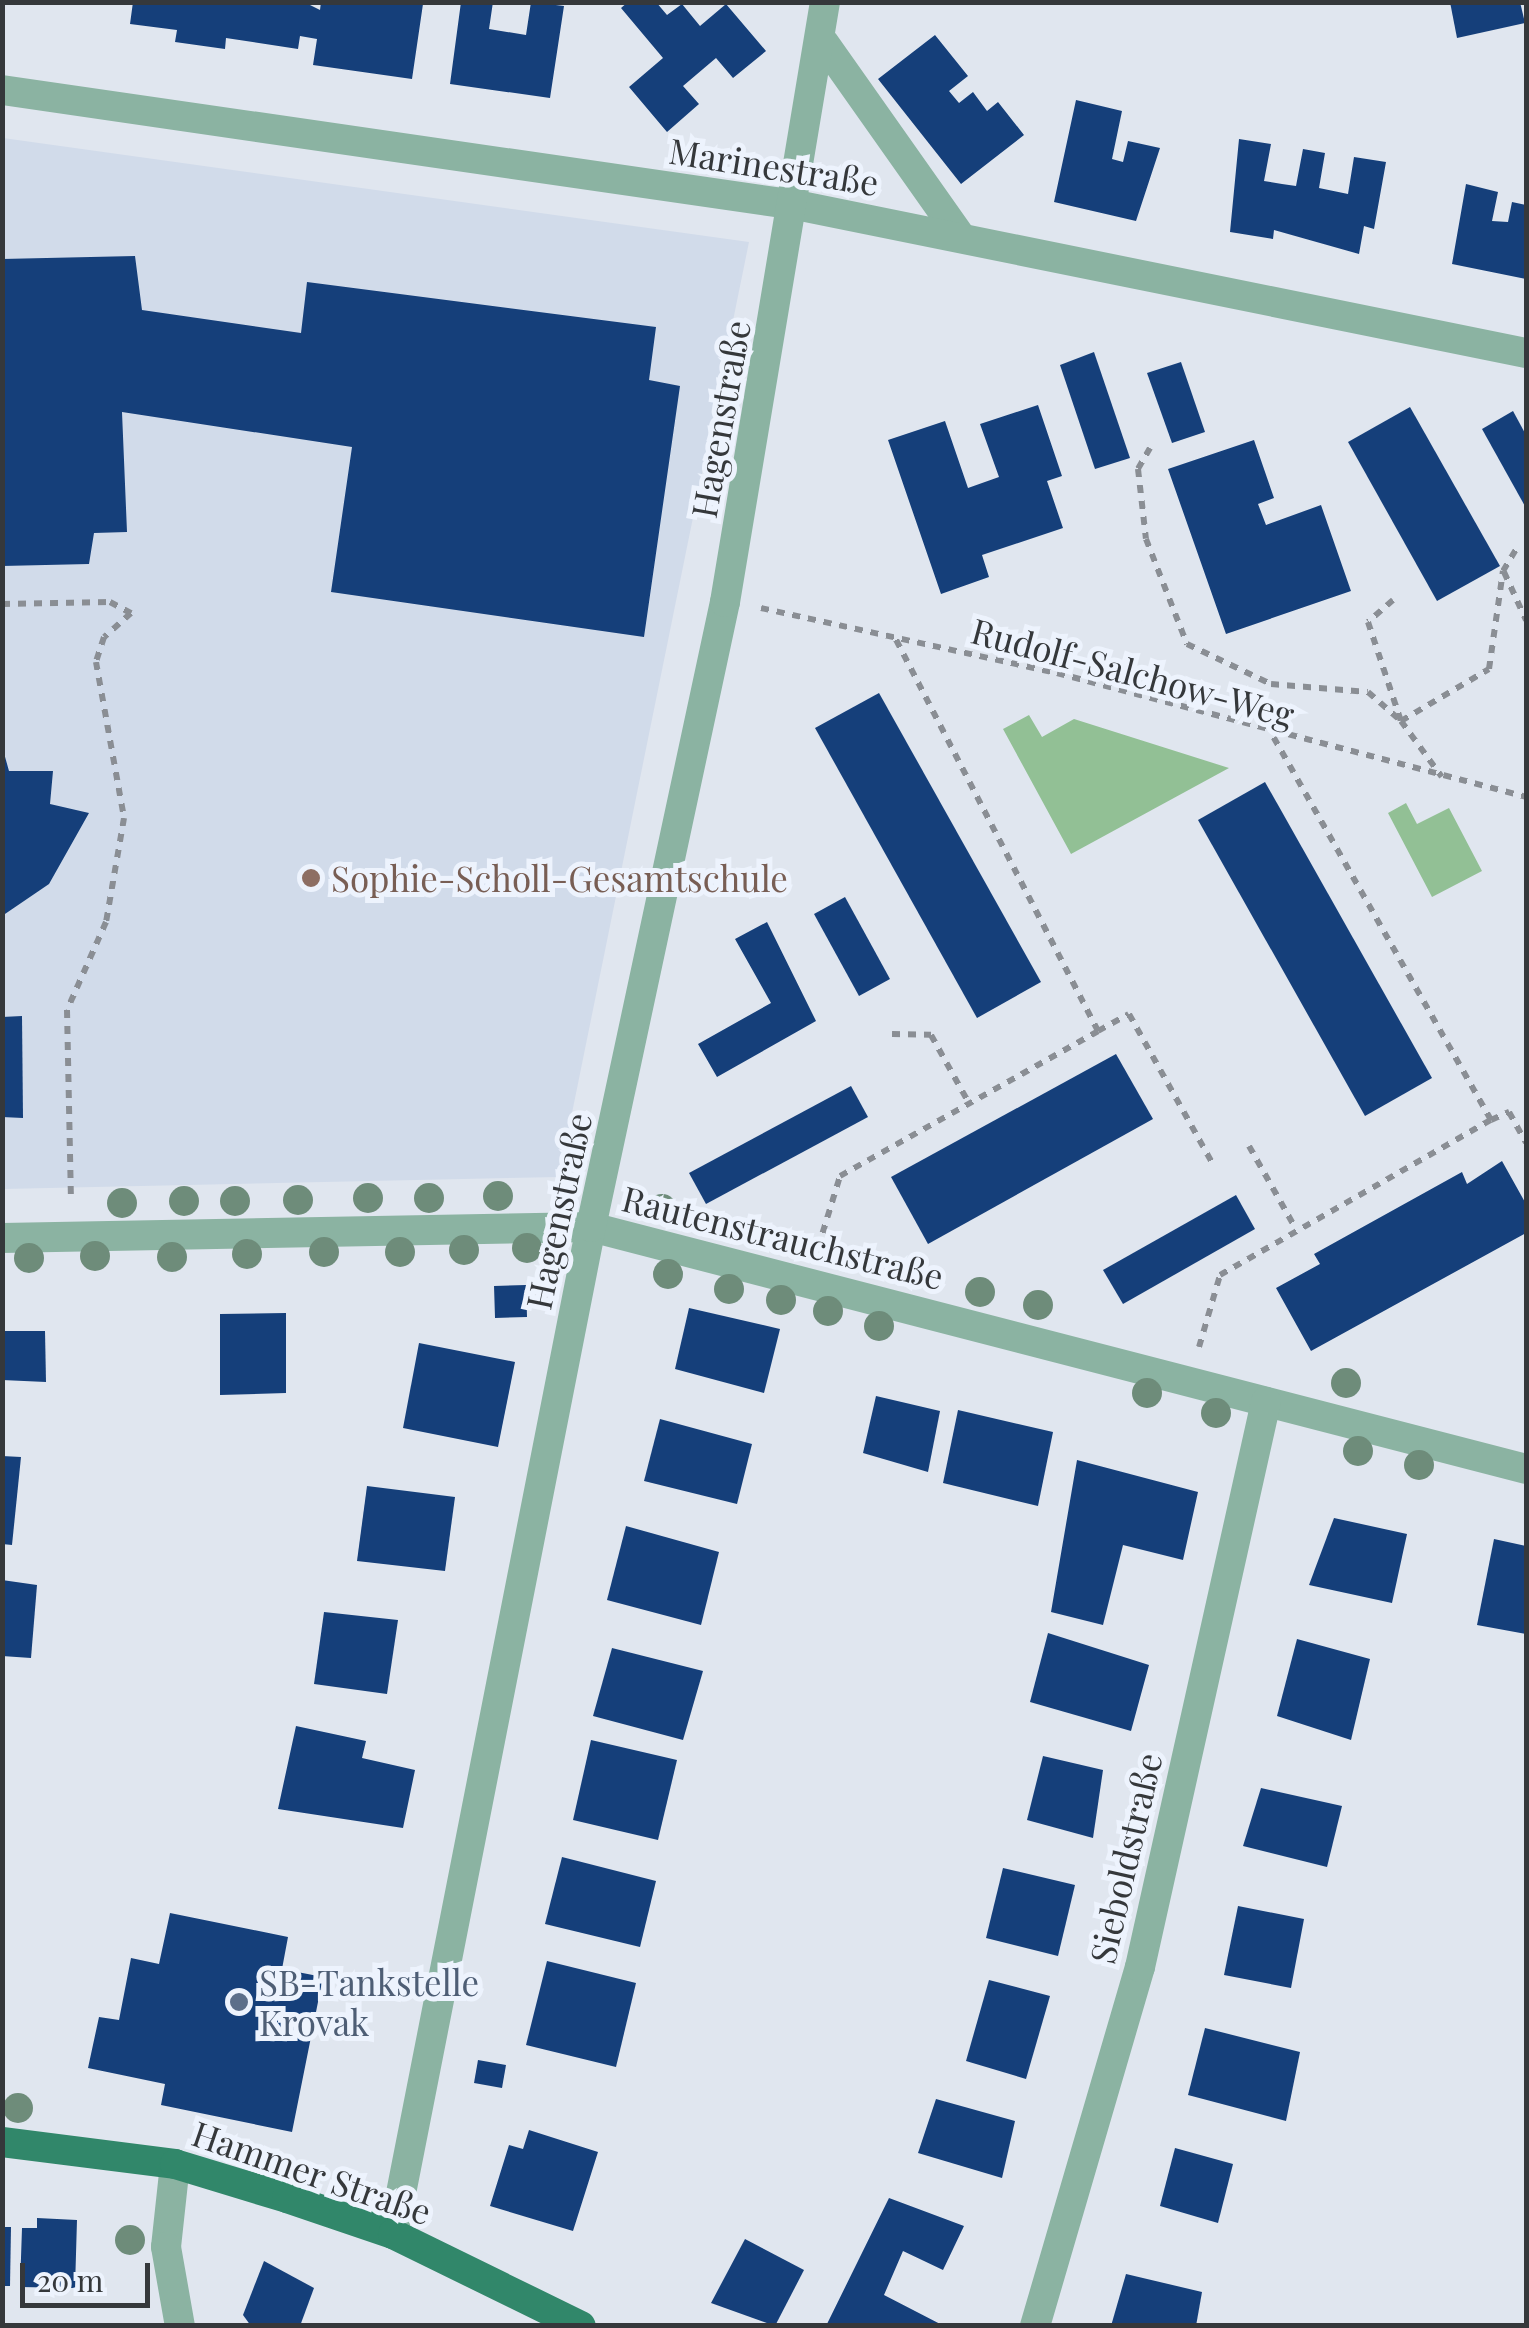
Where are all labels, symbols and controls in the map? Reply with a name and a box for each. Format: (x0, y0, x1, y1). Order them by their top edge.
street label: Marinestraße (666, 129, 882, 203)
street label: Hagenstraße (682, 317, 758, 521)
street label: Rudolf-Salchow-Weg (967, 609, 1299, 735)
place label: Sophie-Scholl-Gesamtschule (331, 857, 788, 899)
marker: Sophie-Scholl-Gesamtschule (300, 867, 322, 889)
street label: Hagenstraße (517, 1109, 599, 1313)
street label: Rautenstrauchstraße (618, 1177, 948, 1297)
street label: Sieboldstraße (1080, 1749, 1170, 1967)
place label: SB-Tankstelle Krovak (259, 1961, 479, 2043)
marker: SB-Tankstelle Krovak (228, 1991, 250, 2013)
street label: Hammer Straße (187, 2111, 437, 2233)
scale bar (25, 2243, 155, 2305)
text: 20 m (37, 2260, 103, 2300)

